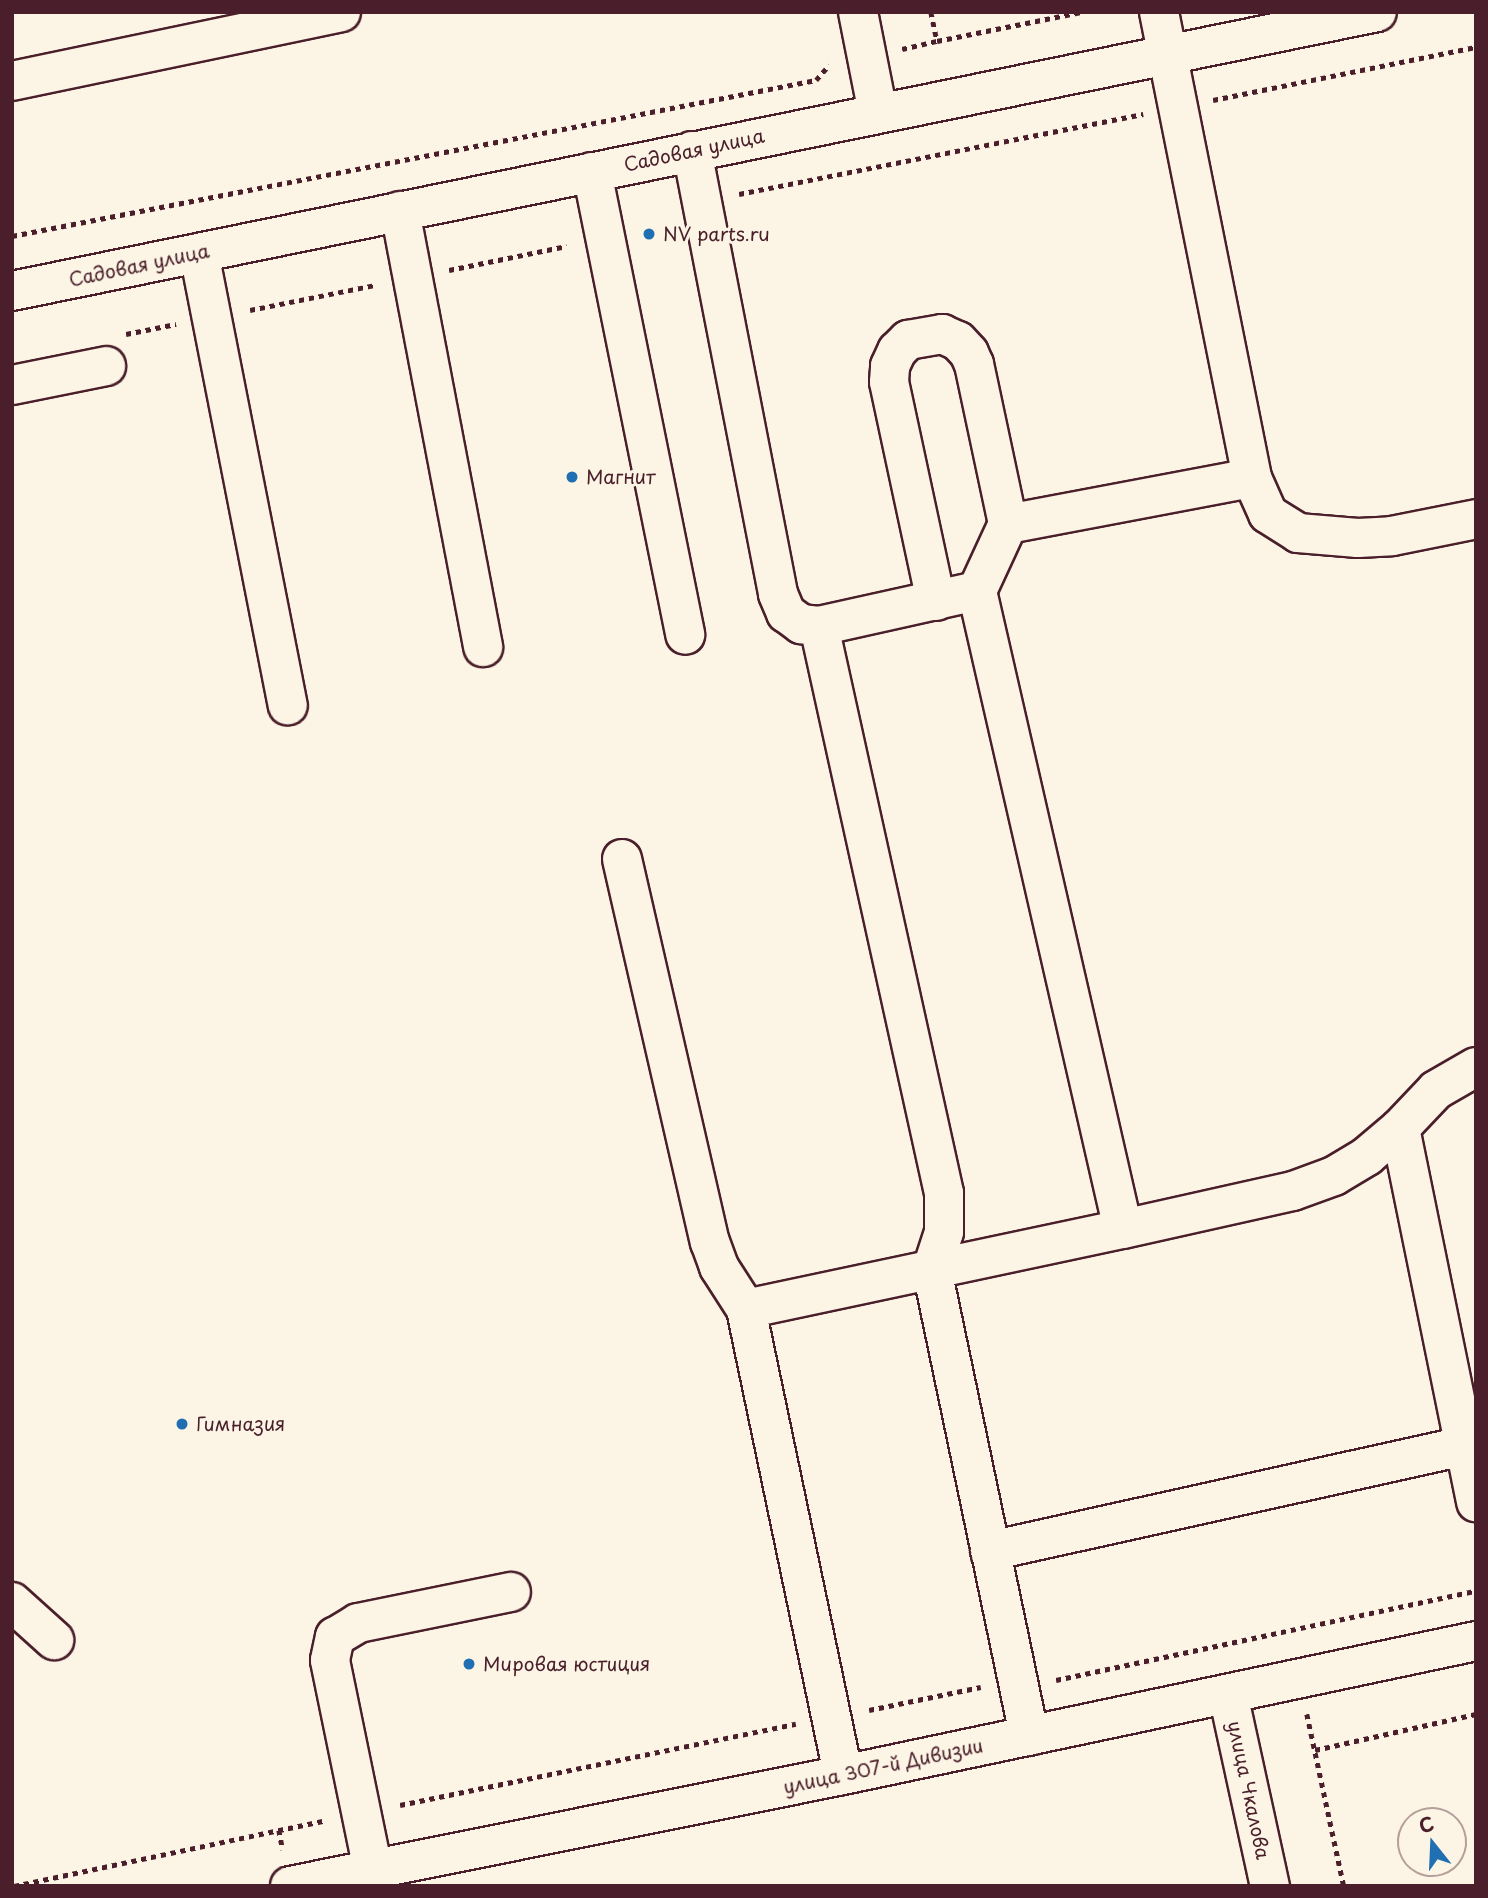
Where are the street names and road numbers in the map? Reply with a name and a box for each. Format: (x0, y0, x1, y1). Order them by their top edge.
street label: Садовая улица (621, 124, 767, 176)
street label: Садовая улица (66, 239, 212, 291)
street label: улица Чкалова (1223, 1718, 1275, 1862)
street label: улица 307-й Дивизии (780, 1734, 986, 1798)

